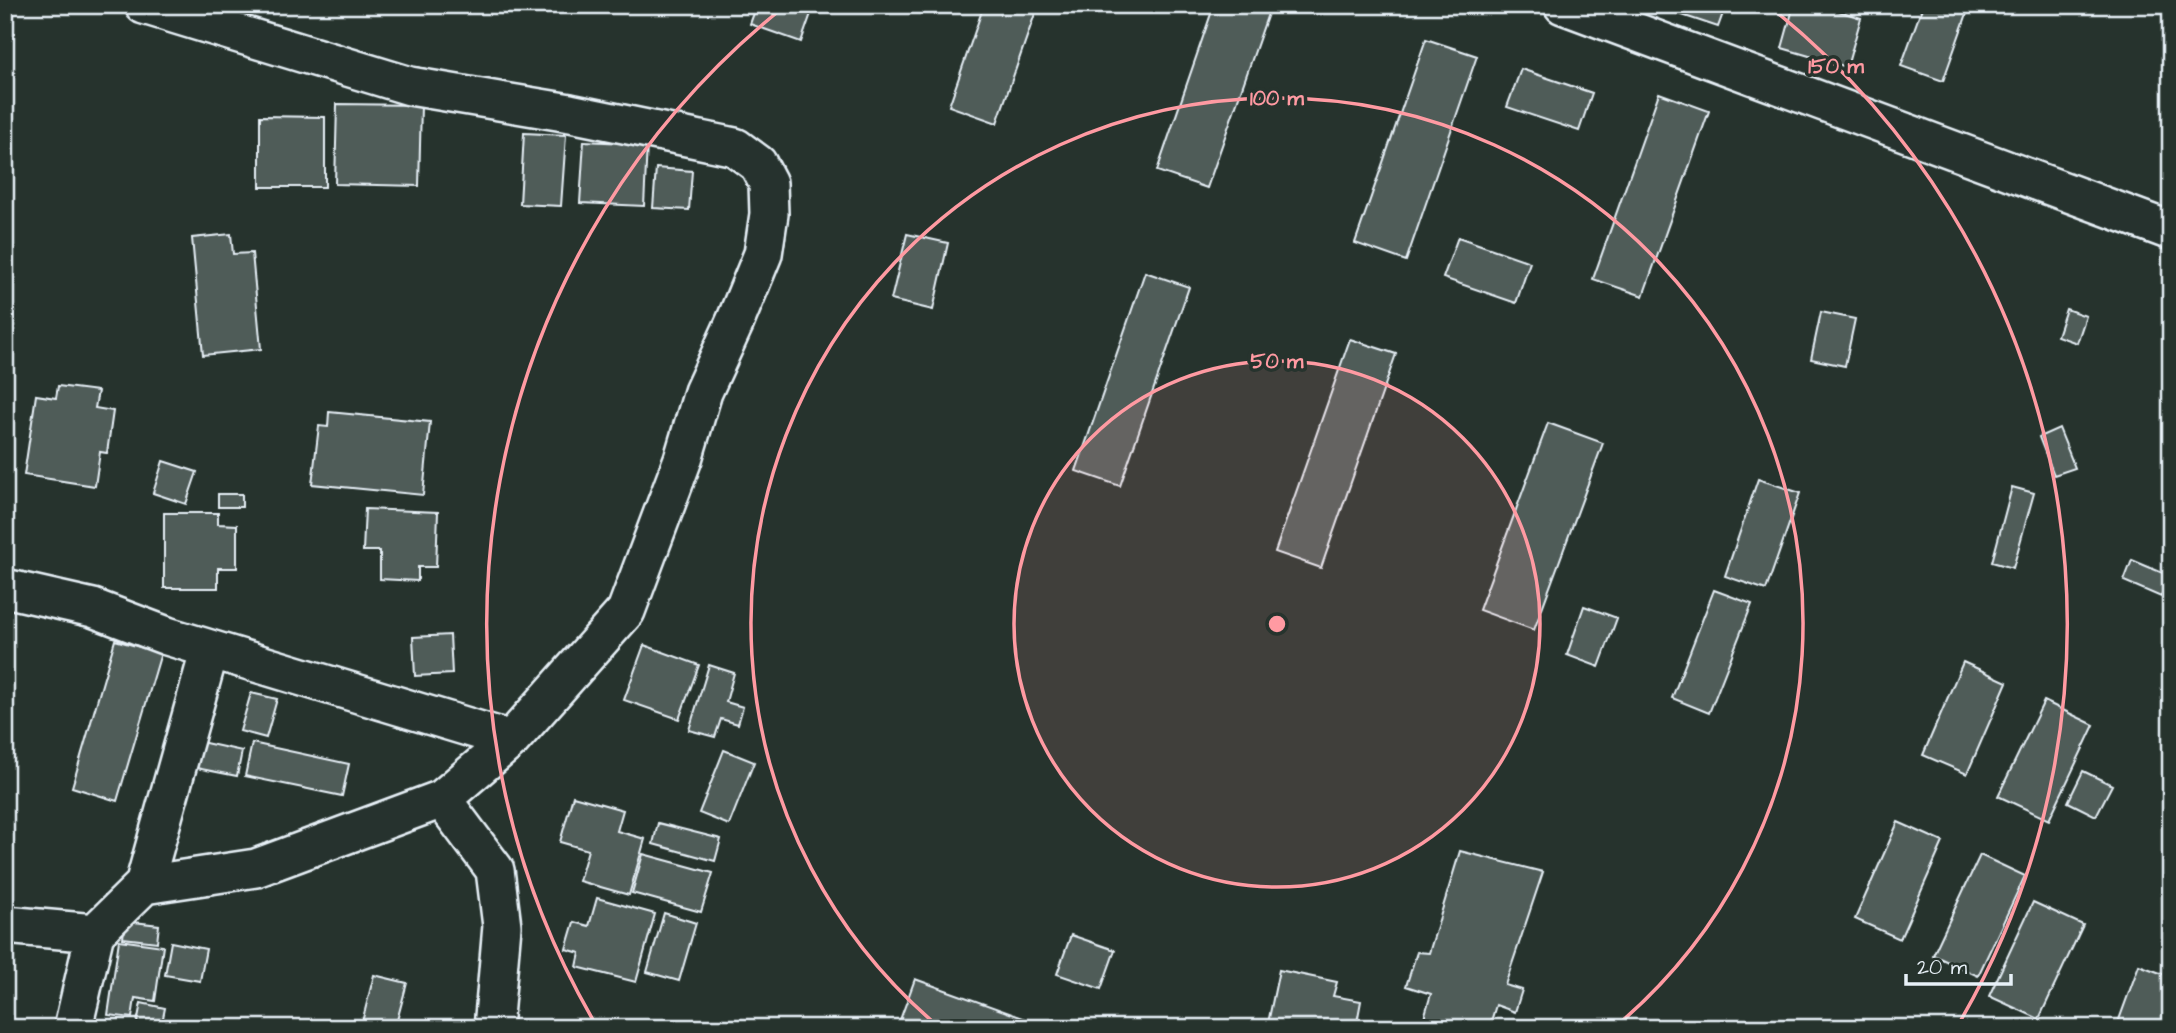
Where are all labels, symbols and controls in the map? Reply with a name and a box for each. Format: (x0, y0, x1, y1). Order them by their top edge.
text: 150 m (1808, 52, 1864, 81)
text: 100 m (1250, 84, 1305, 113)
text: 50 m (1251, 347, 1304, 376)
centre of rings (1265, 612, 1289, 636)
scale bar (1906, 942, 2011, 986)
text: 20 m (1917, 953, 1968, 982)

